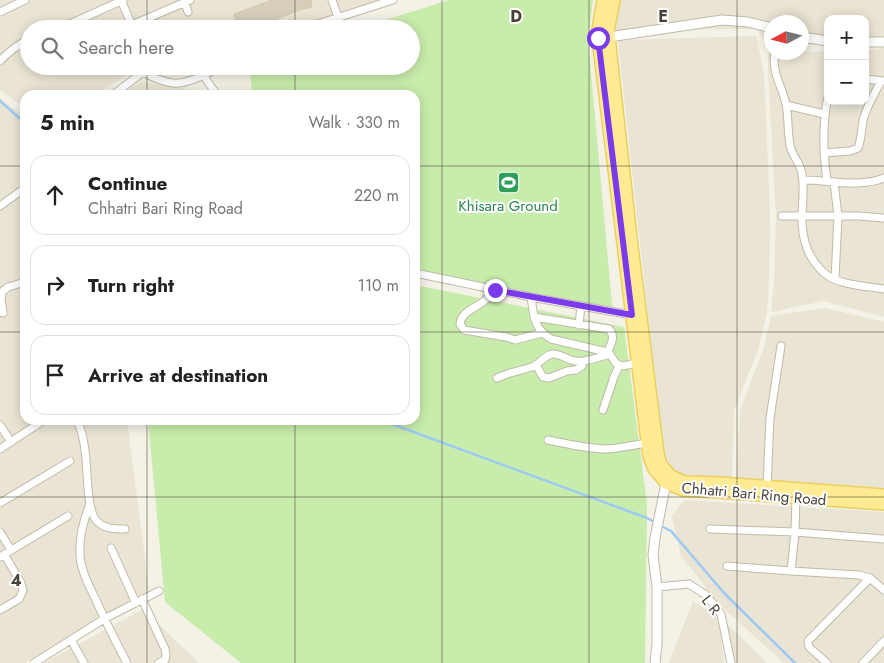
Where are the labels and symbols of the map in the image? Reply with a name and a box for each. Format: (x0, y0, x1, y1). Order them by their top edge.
text: D (510, 5, 522, 28)
text: E (658, 5, 668, 28)
north arrow (764, 15, 809, 60)
route start (587, 27, 610, 50)
sports icon: Khisara Ground (496, 171, 520, 195)
place label: Khisara Ground (458, 195, 558, 217)
route end (484, 279, 507, 302)
street label: Chhatri Bari Ring Road (681, 477, 827, 511)
text: 4 (10, 569, 22, 592)
street label: L R (696, 590, 726, 620)

